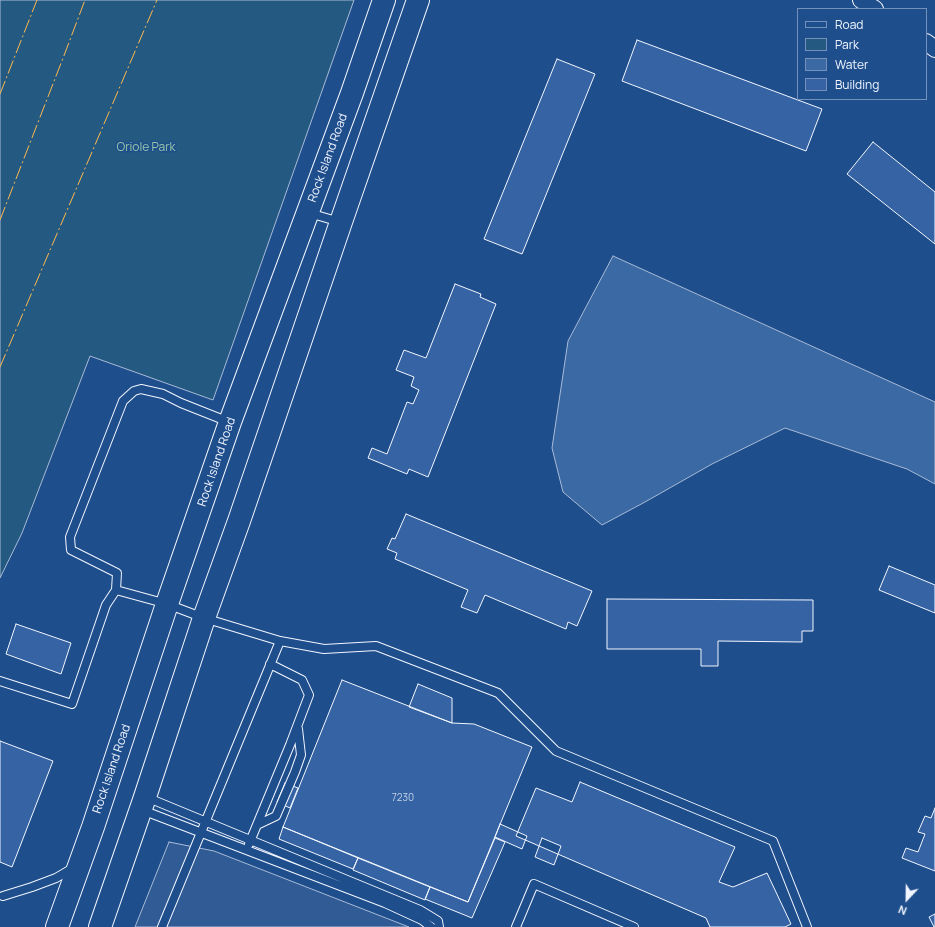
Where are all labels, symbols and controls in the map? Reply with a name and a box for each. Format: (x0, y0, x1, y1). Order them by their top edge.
legend (797, 8, 927, 100)
text: Road (835, 16, 863, 33)
text: Park (835, 36, 859, 53)
text: Water (835, 56, 868, 73)
text: Building (835, 76, 879, 93)
street label: Rock Island Road (305, 112, 351, 204)
park label: Oriole Park (116, 141, 176, 155)
street label: Rock Island Road (195, 416, 239, 508)
street label: Rock Island Road (90, 723, 134, 815)
house number: 7230 (392, 792, 414, 804)
north arrow (887, 879, 927, 919)
text: N (896, 902, 909, 919)

